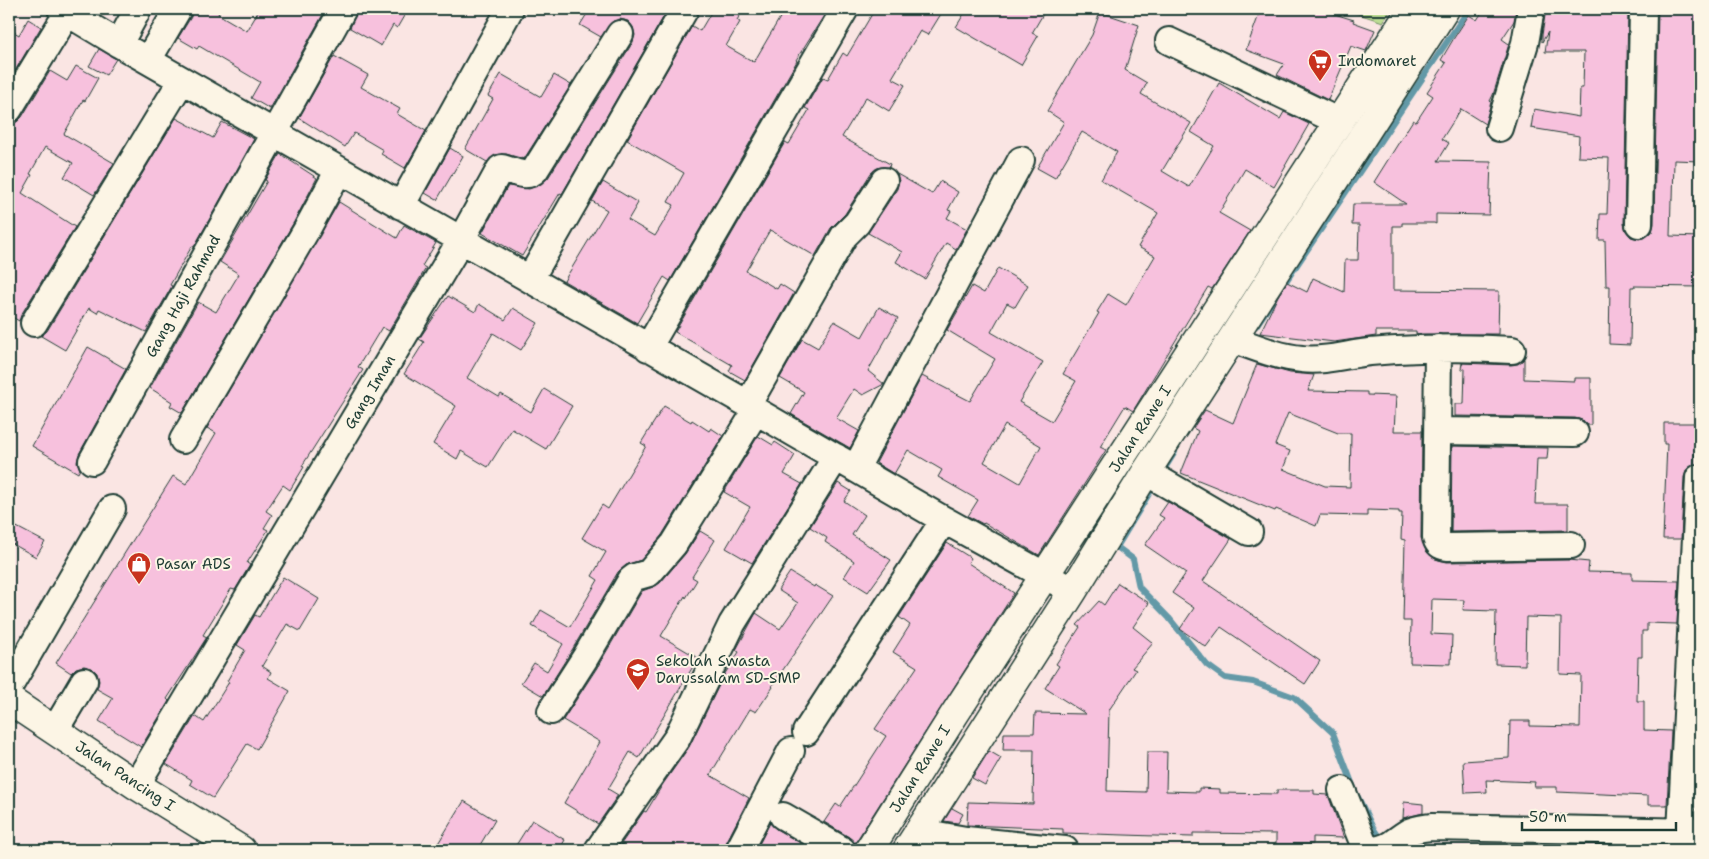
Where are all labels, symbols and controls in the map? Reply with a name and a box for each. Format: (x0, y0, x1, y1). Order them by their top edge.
supermarket icon: Indomaret (1307, 48, 1333, 82)
place label: Indomaret (1338, 51, 1417, 71)
street label: Gang Haji Rahmad (141, 231, 225, 361)
street label: Gang Iman (340, 351, 400, 433)
street label: Jalan Rawe I (1104, 382, 1176, 476)
shop icon: Pasar ADS (126, 551, 152, 585)
place label: Pasar ADS (156, 554, 231, 574)
place label: Sekolah Swasta Darussalam SD-SMP (656, 651, 801, 688)
school or university icon: Sekolah Swasta Darussalam SD-SMP (625, 657, 651, 691)
street label: Jalan Rawe I (885, 721, 955, 817)
street label: Jalan Pancing I (71, 736, 179, 816)
scale bar (1522, 799, 1675, 831)
text: 50 m (1529, 807, 1567, 827)

